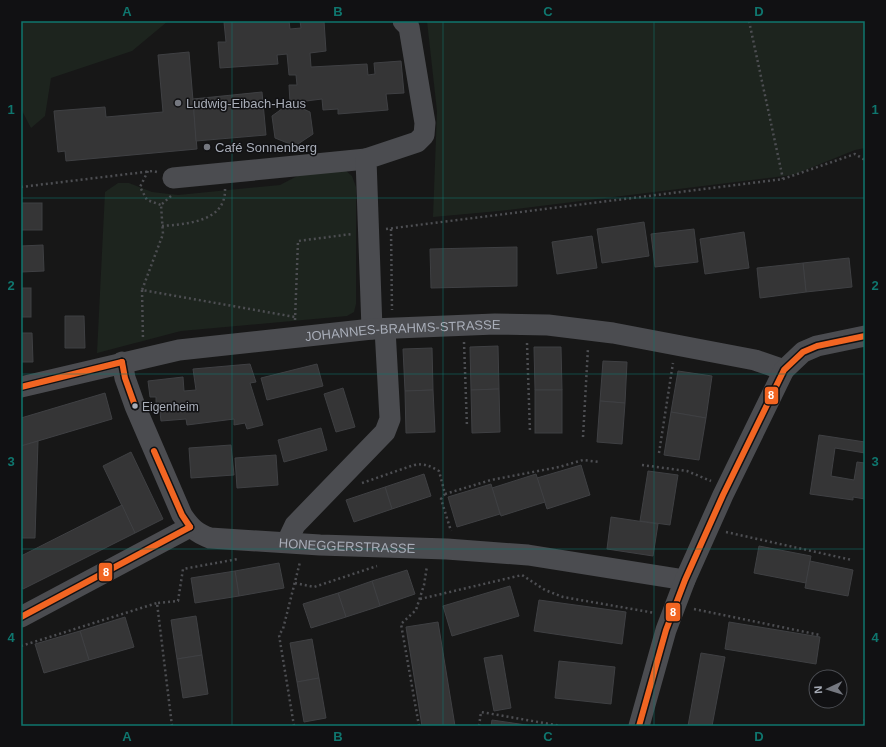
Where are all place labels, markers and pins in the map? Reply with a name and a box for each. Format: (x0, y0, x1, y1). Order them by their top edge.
place label: Ludwig-Eibach-Haus (186, 96, 306, 111)
marker: Ludwig-Eibach-Haus (173, 98, 183, 108)
place label: Café Sonnenberg (215, 140, 317, 155)
marker: Café Sonnenberg (202, 142, 212, 152)
place label: Eigenheim (142, 400, 199, 414)
marker: Eigenheim (130, 401, 140, 411)

